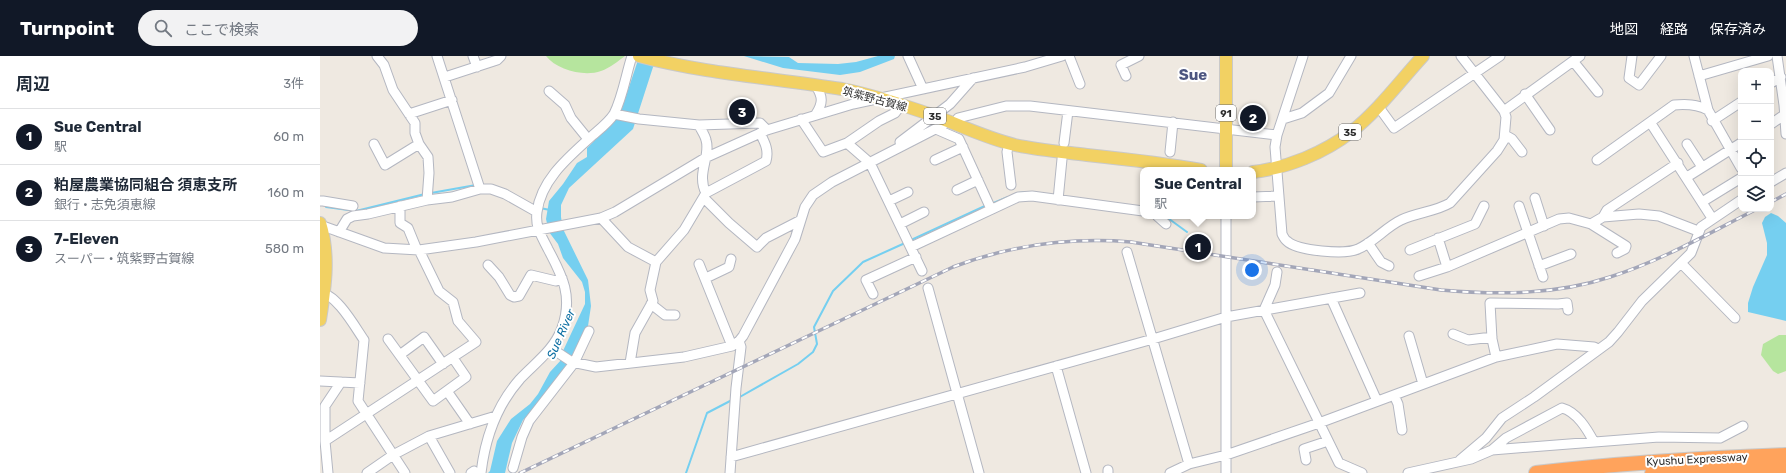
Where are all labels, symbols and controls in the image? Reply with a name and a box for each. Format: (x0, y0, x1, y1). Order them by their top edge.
search box (138, 10, 418, 46)
text: Turnpoint (20, 17, 114, 40)
icon: search (152, 17, 174, 39)
text: ここで検索 (184, 21, 259, 39)
text: 地図 (1610, 21, 1638, 38)
text: 経路 (1660, 21, 1688, 38)
text: 保存済み (1710, 21, 1766, 38)
district label: Sue (1179, 66, 1207, 84)
map controls (1738, 68, 1774, 212)
button: + (1738, 68, 1774, 104)
text: 周辺 (16, 74, 50, 94)
text: 3件 (283, 76, 304, 91)
street label: 筑紫野古賀線 (841, 85, 908, 114)
pin: 3 (729, 97, 755, 127)
pin: 2 (1240, 103, 1266, 133)
button: − (1738, 104, 1774, 140)
road number: 91 (1216, 105, 1236, 121)
road number: 35 (924, 108, 946, 124)
text: Sue Central (54, 118, 142, 136)
road number: 35 (1339, 124, 1361, 140)
text: 1 (26, 129, 32, 144)
text: 60 m (273, 129, 304, 144)
text: 駅 (54, 139, 67, 154)
button: locate (1738, 140, 1774, 176)
popup (1140, 167, 1256, 219)
text: Sue Central (1154, 175, 1242, 193)
text: 粕屋農業協同組合 須恵支所 (54, 176, 237, 194)
button: layers (1738, 176, 1774, 212)
text: 2 (25, 185, 33, 200)
text: 160 m (268, 185, 304, 200)
text: 駅 (1154, 196, 1167, 211)
text: 銀行 · 志免須恵線 (54, 197, 156, 212)
text: 7-Eleven (54, 230, 119, 248)
pin: 1 (1185, 232, 1211, 262)
text: 3 (25, 241, 33, 256)
text: 580 m (265, 241, 304, 256)
text: スーパー · 筑紫野古賀線 (54, 251, 195, 266)
your location (1242, 260, 1262, 280)
water label: Sue River (544, 307, 578, 361)
street label: Kyushu Expressway (1646, 450, 1748, 469)

